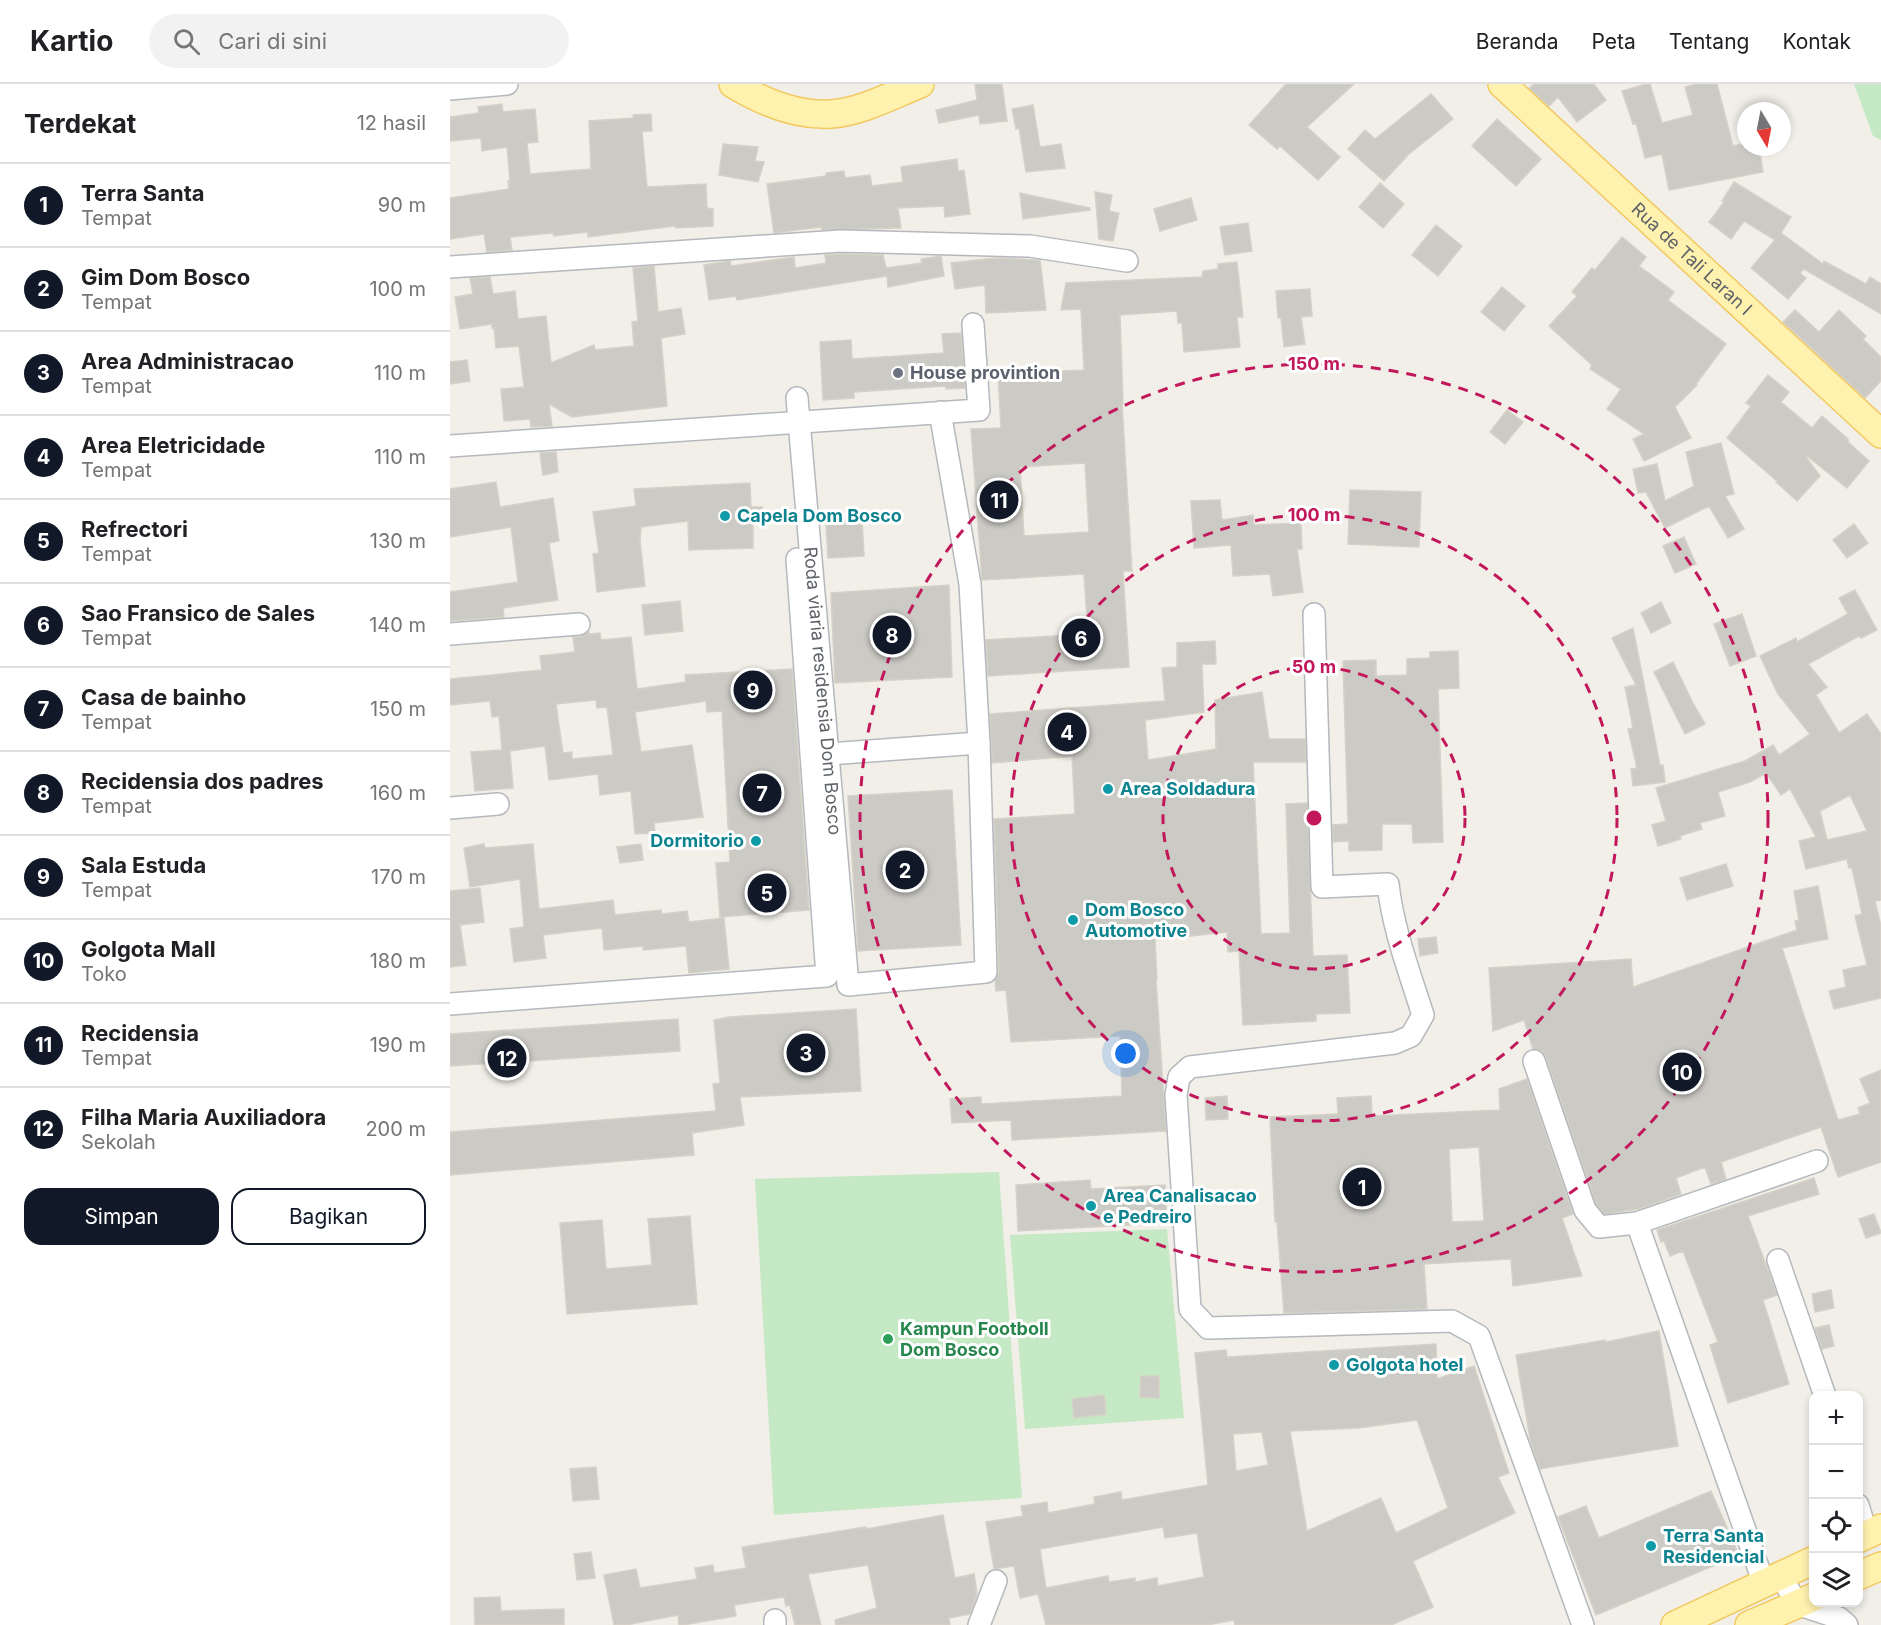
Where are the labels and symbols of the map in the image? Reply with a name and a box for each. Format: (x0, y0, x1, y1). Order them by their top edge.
north arrow (1737, 102, 1791, 156)
street label: Rua de Tali Laran I (1627, 198, 1756, 319)
text: 150 m (1288, 353, 1340, 374)
place label: House provintion (910, 362, 1060, 383)
marker: House provintion (891, 366, 905, 380)
pin: 11 (980, 478, 1018, 522)
text: 100 m (1288, 504, 1340, 525)
place label: Capela Dom Bosco (737, 505, 902, 526)
marker: Capela Dom Bosco (718, 509, 732, 523)
street label: Roda viaria residensia Dom Bosco (800, 546, 846, 836)
pin: 8 (872, 612, 912, 658)
pin: 6 (1062, 616, 1100, 660)
text: 50 m (1292, 656, 1336, 677)
pin: 9 (734, 668, 772, 712)
pin: 4 (1048, 710, 1086, 754)
pin: 7 (742, 770, 782, 816)
place label: Area Soldadura (1120, 778, 1256, 799)
marker: Area Soldadura (1101, 782, 1115, 796)
centre of rings (1304, 808, 1324, 828)
place label: Dormitorio (650, 830, 744, 851)
marker: Dormitorio (749, 834, 763, 848)
pin: 2 (886, 848, 924, 892)
pin: 5 (748, 870, 786, 916)
place label: Dom Bosco Automotive (1085, 899, 1188, 941)
marker: Dom Bosco Automotive (1066, 913, 1080, 927)
pin: 3 (786, 1030, 826, 1076)
pin: 12 (488, 1036, 526, 1080)
your location (1111, 1039, 1140, 1068)
pin: 10 (1662, 1050, 1702, 1094)
pin: 1 (1342, 1164, 1382, 1210)
place label: Area Canalisacao e Pedreiro (1103, 1185, 1257, 1227)
marker: Area Canalisacao e Pedreiro (1084, 1199, 1098, 1213)
place label: Kampun Footboll Dom Bosco (900, 1318, 1049, 1360)
marker: Kampun Footboll Dom Bosco (881, 1332, 895, 1346)
place label: Golgota hotel (1346, 1354, 1464, 1375)
marker: Golgota hotel (1327, 1358, 1341, 1372)
place label: Terra Santa Residencial (1663, 1525, 1764, 1567)
marker: Terra Santa Residencial (1644, 1539, 1658, 1553)

